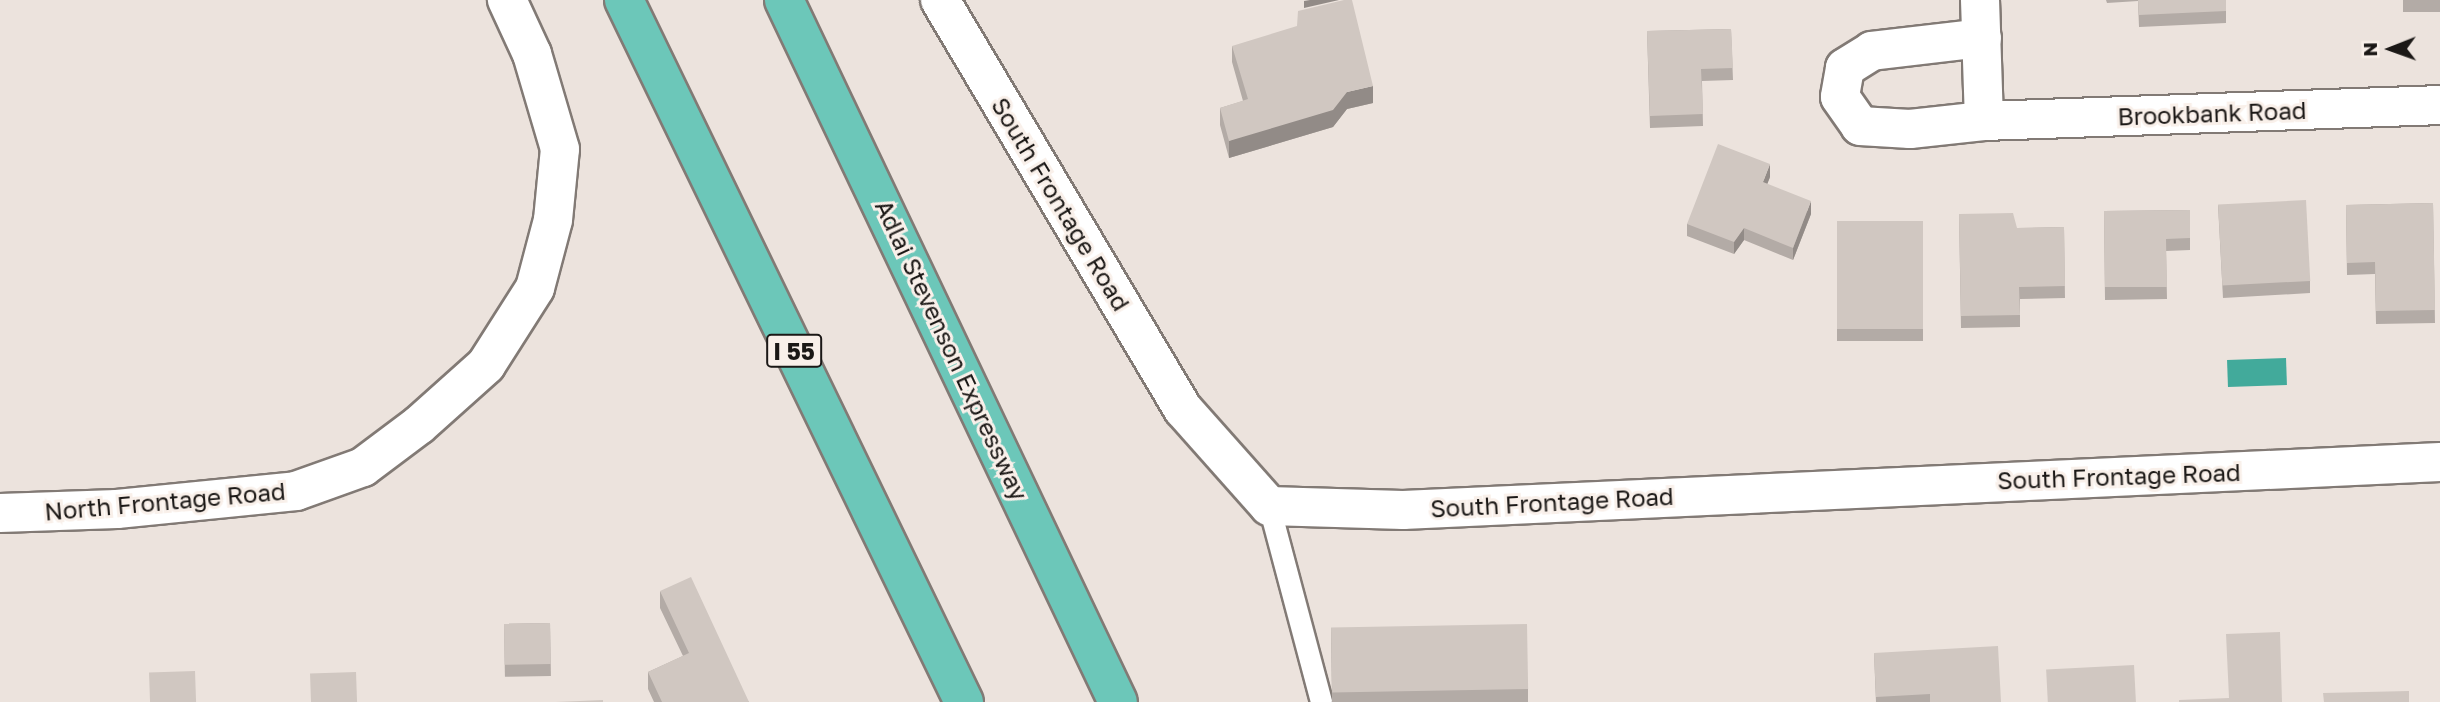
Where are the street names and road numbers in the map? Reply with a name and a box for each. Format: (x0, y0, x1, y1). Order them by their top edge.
street label: South Frontage Road (986, 92, 1136, 316)
street label: Brookbank Road (2117, 95, 2307, 131)
street label: Adlai Stevenson Expressway (870, 195, 1034, 505)
road number: I 55 (766, 332, 822, 370)
street label: South Frontage Road (1997, 457, 2241, 495)
street label: North Frontage Road (43, 476, 287, 526)
street label: South Frontage Road (1430, 481, 1674, 523)

